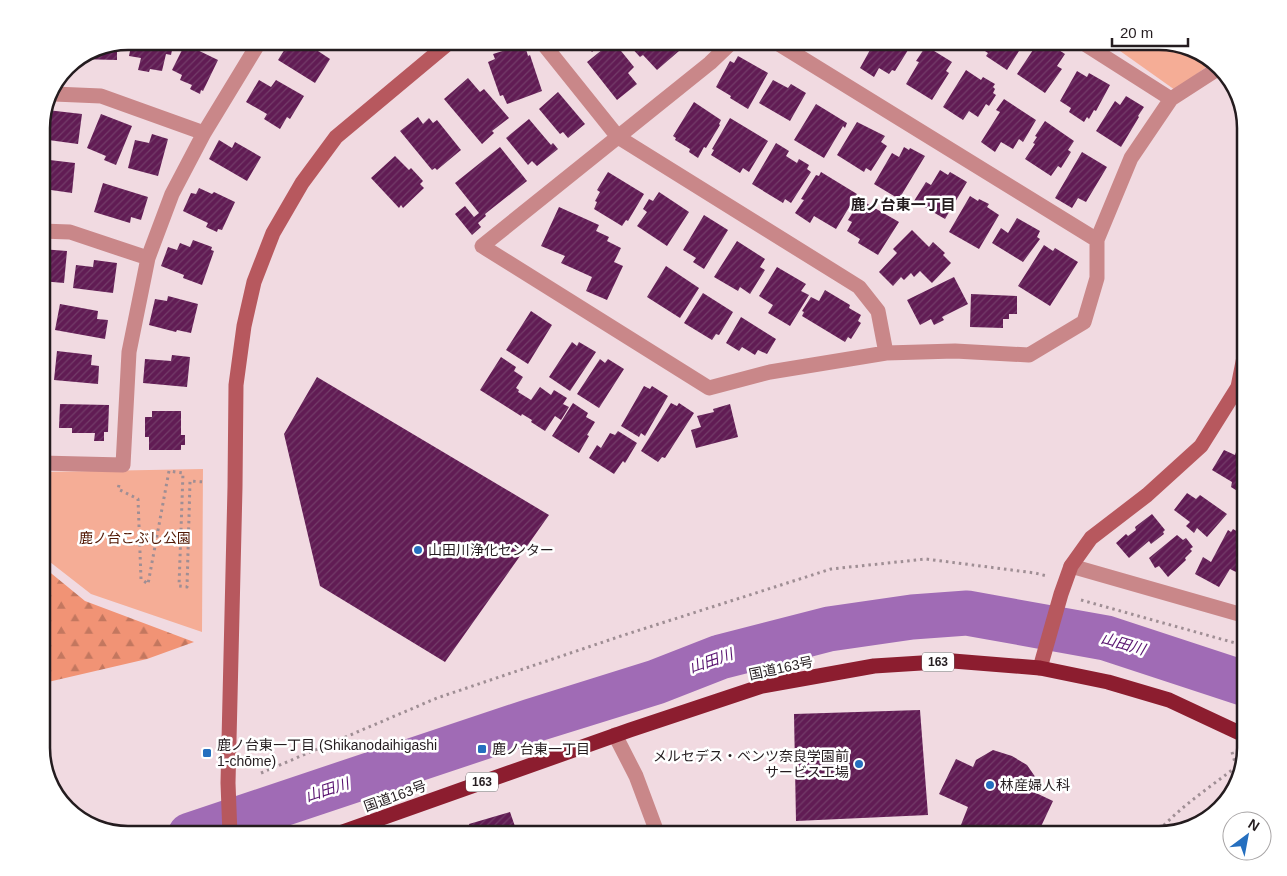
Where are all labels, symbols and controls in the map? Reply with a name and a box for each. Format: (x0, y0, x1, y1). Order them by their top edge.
scale bar (1112, 15, 1188, 47)
text: 20 m (1120, 24, 1153, 41)
district label: 鹿ノ台東一丁目 (850, 196, 956, 213)
park label: 鹿ノ台こぶし公園 (79, 530, 191, 546)
place label: 山田川浄化センター (428, 542, 554, 558)
marker: 山田川浄化センター (412, 544, 424, 556)
water label: 山田川 (1099, 629, 1149, 658)
water label: 山田川 (687, 645, 737, 676)
road number: 163 (922, 652, 954, 672)
street label: 国道163号 (747, 653, 815, 683)
place label: 鹿ノ台東一丁目 (Shikanodaihigashi 1-chōme) (217, 737, 437, 769)
place label: 鹿ノ台東一丁目 (492, 741, 590, 757)
marker: 鹿ノ台東一丁目 (476, 743, 488, 755)
marker: 鹿ノ台東一丁目 (Shikanodaihigashi 1-chōme) (201, 747, 213, 759)
place label: メルセデス・ベンツ奈良学園前 サービス工場 (653, 748, 849, 780)
marker: メルセデス・ベンツ奈良学園前 サービス工場 (853, 758, 865, 770)
road number: 163 (466, 772, 498, 792)
water label: 山田川 (303, 774, 353, 805)
street label: 国道163号 (362, 777, 428, 815)
place label: 林産婦人科 (1000, 777, 1070, 793)
marker: 林産婦人科 (984, 779, 996, 791)
north arrow (1222, 811, 1272, 861)
text: N (1245, 816, 1262, 834)

